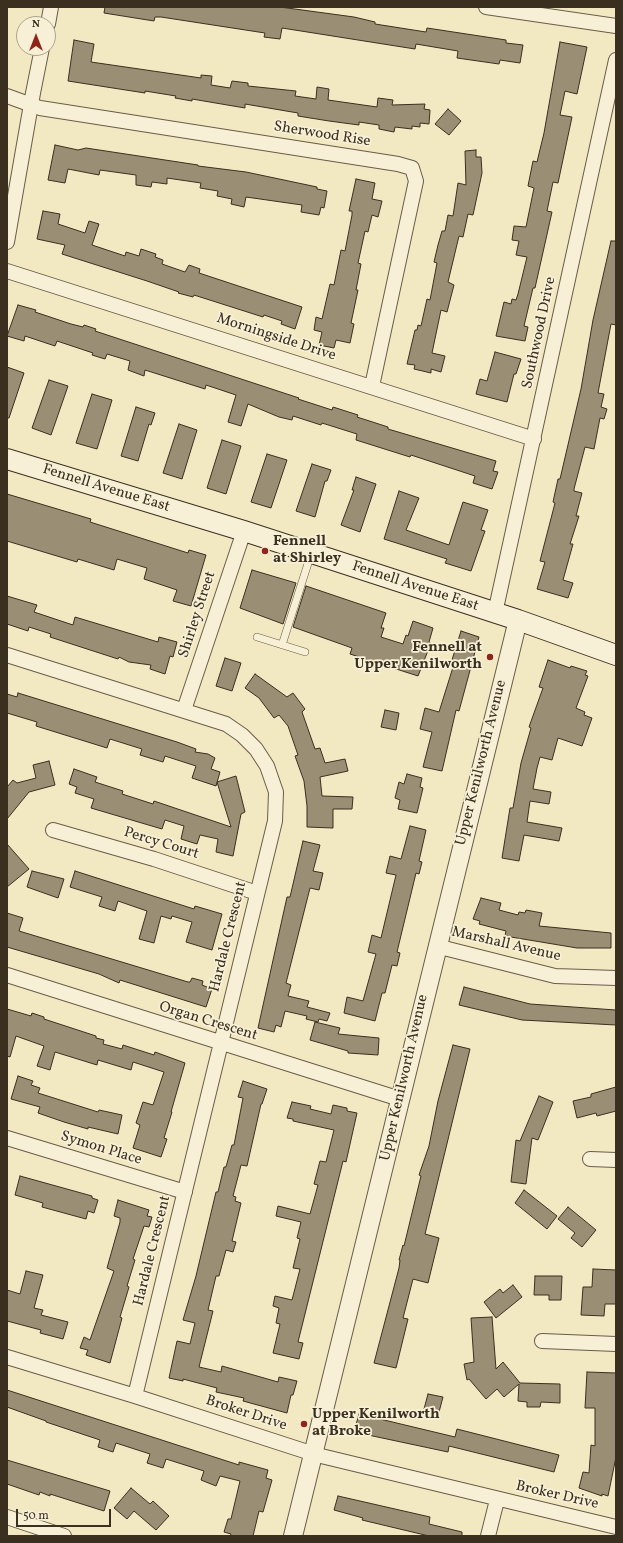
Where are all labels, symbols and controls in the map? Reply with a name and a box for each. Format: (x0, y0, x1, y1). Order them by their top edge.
north arrow (16, 16, 56, 56)
text: N (32, 17, 40, 32)
street label: Sherwood Rise (272, 118, 372, 152)
street label: Southwood Drive (519, 275, 561, 391)
street label: Morningside Drive (214, 310, 338, 366)
street label: Fennell Avenue East (40, 461, 172, 517)
place label: Fennell at Shirley (273, 533, 341, 568)
marker: Fennell at Shirley (260, 546, 270, 556)
street label: Fennell Avenue East (349, 558, 481, 616)
street label: Shirley Street (176, 569, 220, 661)
place label: Fennell at Upper Kenilworth (354, 639, 482, 674)
marker: Fennell at Upper Kenilworth (485, 652, 495, 662)
street label: Upper Kenilworth Avenue (453, 678, 511, 848)
street label: Percy Court (121, 824, 201, 864)
street label: Hardale Crescent (207, 880, 251, 994)
street label: Marshall Avenue (450, 924, 562, 966)
street label: Upper Kenilworth Avenue (377, 993, 433, 1163)
street label: Organ Crescent (157, 998, 259, 1046)
street label: Symon Place (58, 1128, 144, 1170)
street label: Hardale Crescent (131, 1194, 175, 1308)
street label: Broker Drive (203, 1392, 289, 1436)
place label: Upper Kenilworth at Broke (312, 1406, 440, 1441)
marker: Upper Kenilworth at Broke (299, 1419, 309, 1429)
street label: Broker Drive (514, 1478, 600, 1514)
scale bar (18, 1501, 113, 1527)
text: 50 m (23, 1508, 49, 1524)

